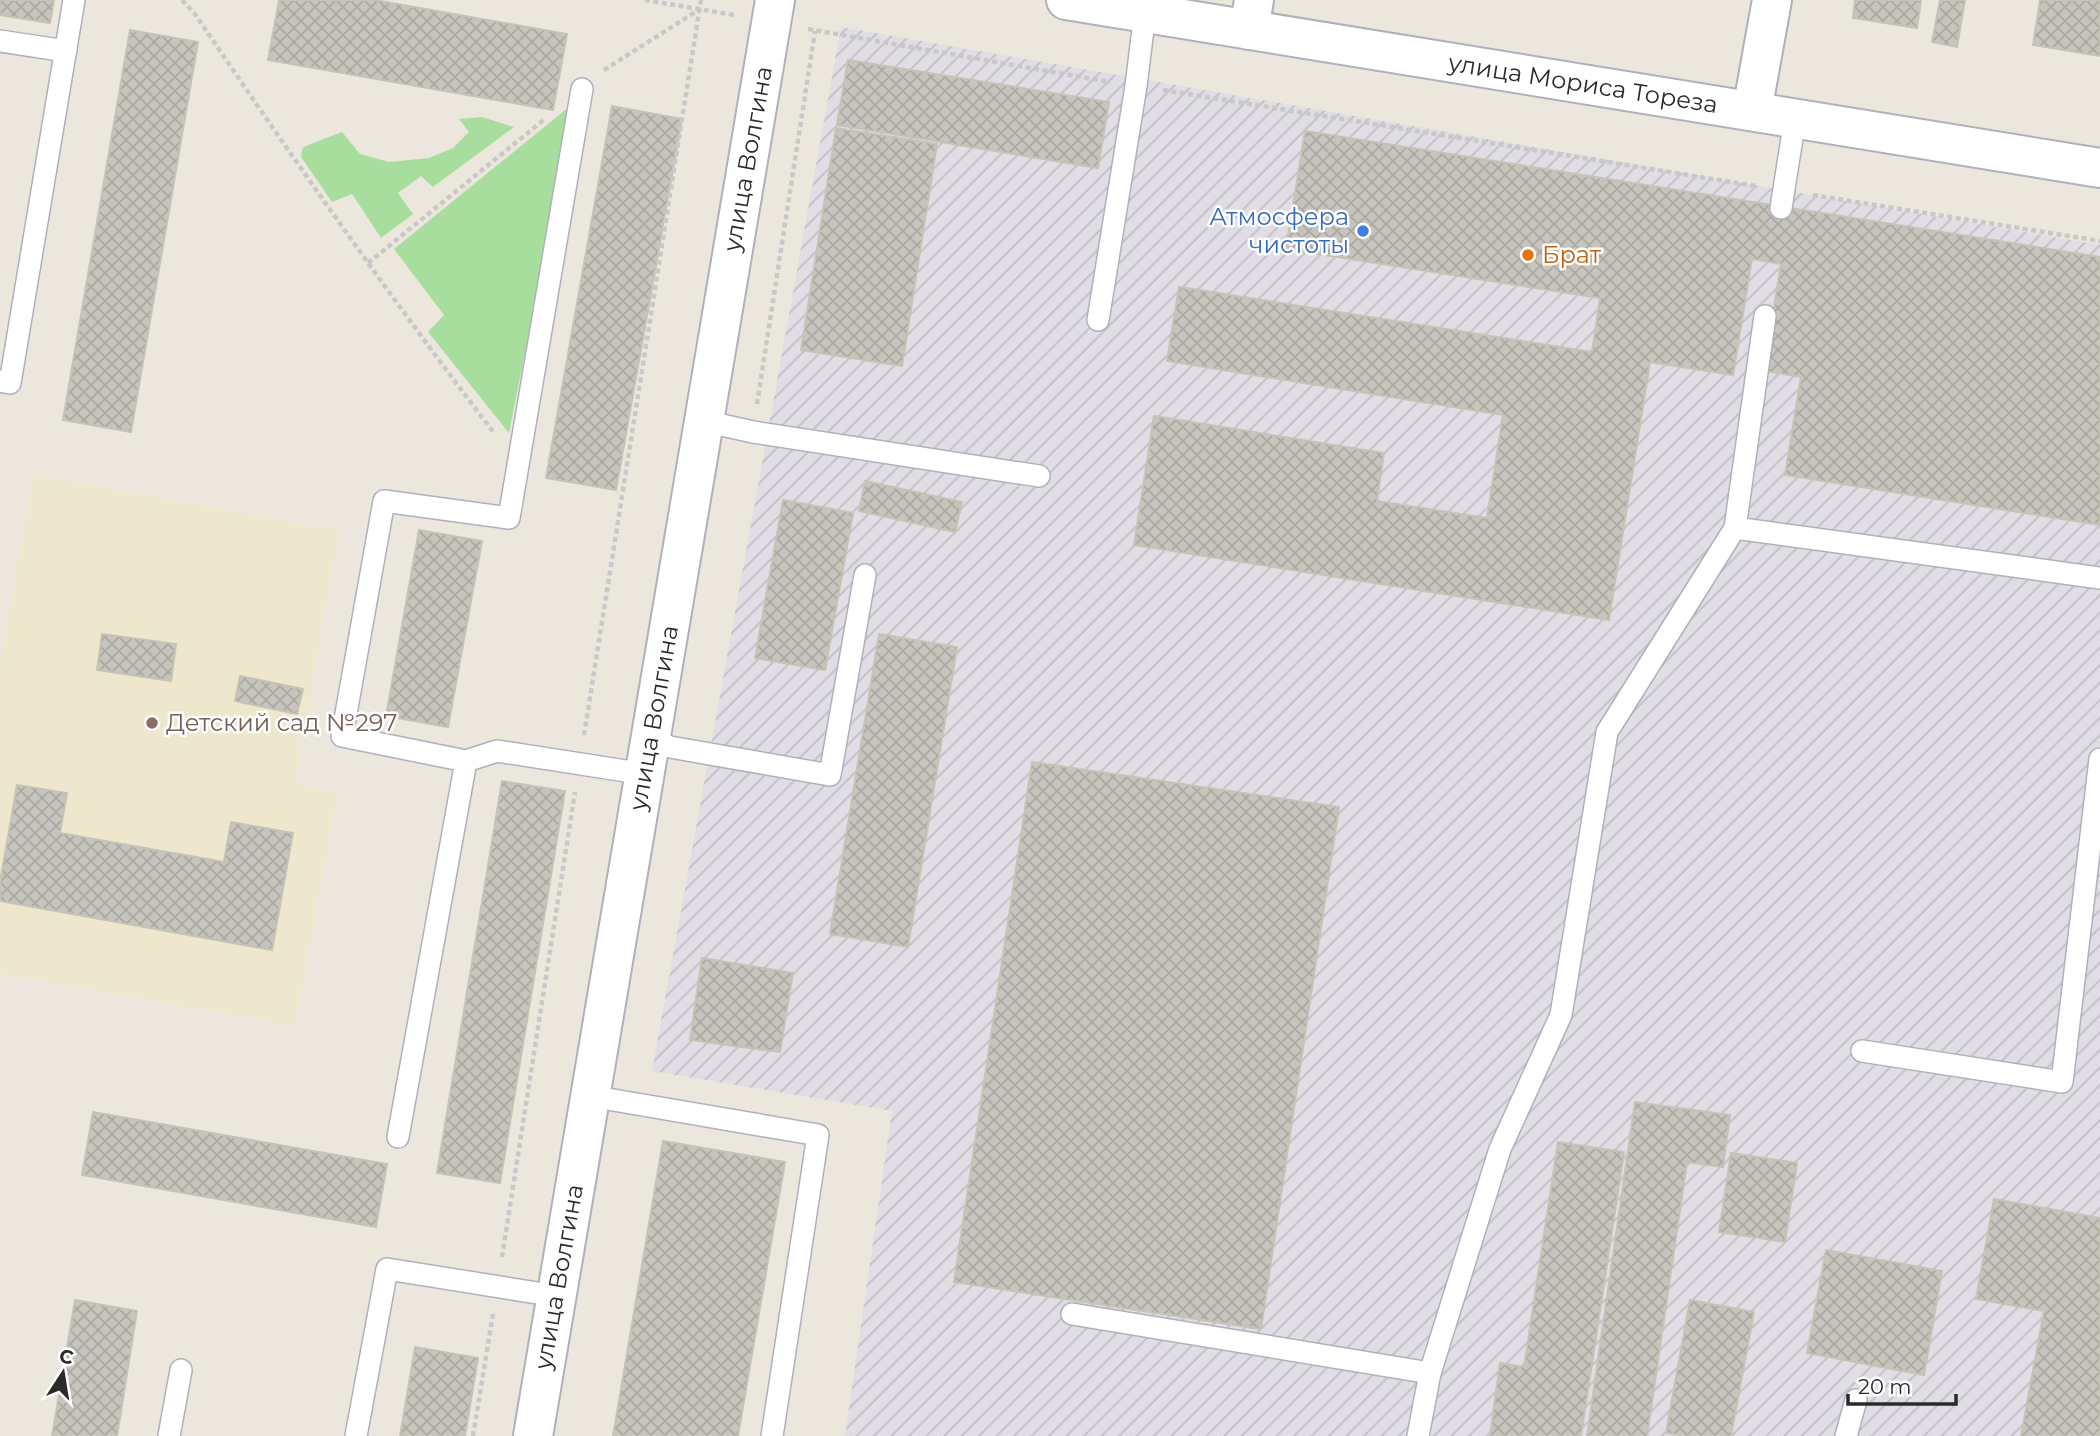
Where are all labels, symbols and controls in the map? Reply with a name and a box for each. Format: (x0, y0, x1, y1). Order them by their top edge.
street label: улица Мориса Тореза (1445, 48, 1720, 119)
street label: улица Волгина (717, 64, 778, 255)
place label: Атмосфера чистоты (1209, 202, 1349, 259)
marker: Атмосфера чистоты (1355, 223, 1371, 239)
place label: Брат (1542, 240, 1602, 269)
marker: Брат (1520, 247, 1536, 263)
street label: улица Волгина (623, 623, 684, 814)
place label: Детский сад №297 (166, 708, 397, 737)
marker: Детский сад №297 (144, 715, 160, 731)
street label: улица Волгина (528, 1182, 589, 1373)
north arrow (28, 1338, 98, 1408)
text: С (57, 1344, 76, 1370)
scale bar (1848, 1362, 1956, 1406)
text: 20 m (1858, 1374, 1912, 1399)

